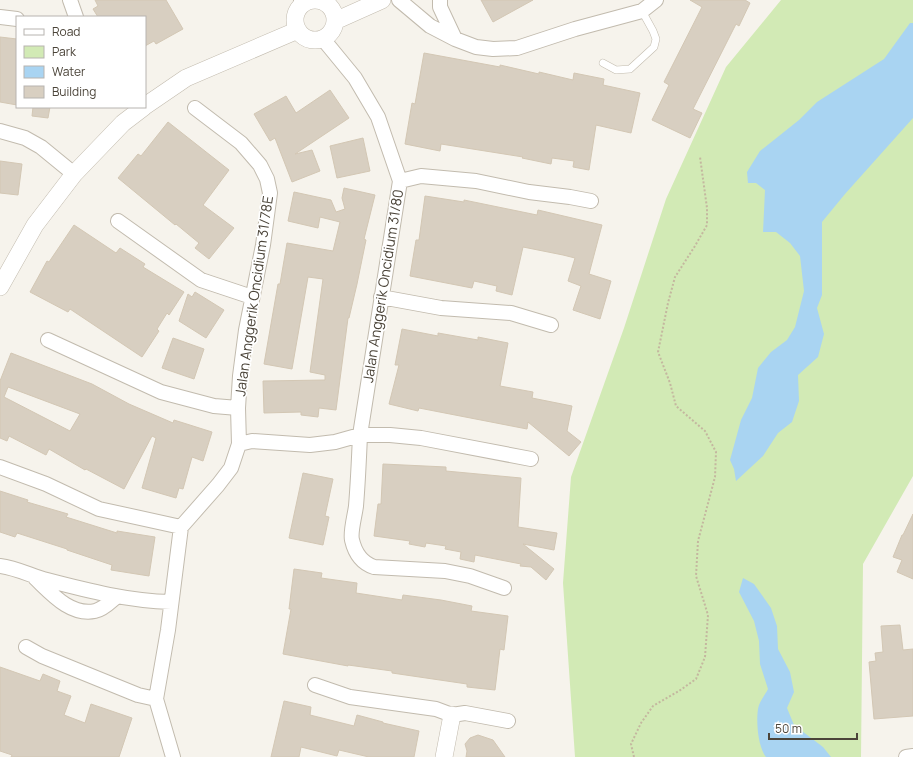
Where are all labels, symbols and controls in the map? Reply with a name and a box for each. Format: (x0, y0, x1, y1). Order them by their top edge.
legend (16, 16, 146, 108)
text: Road (52, 23, 80, 40)
text: Park (52, 43, 77, 60)
text: Water (52, 63, 86, 80)
text: Building (52, 83, 96, 100)
street label: Jalan Anggerik Oncidium 31/80 (358, 188, 407, 384)
street label: Jalan Anggerik Oncidium 31/78E (230, 195, 277, 397)
scale bar (769, 715, 857, 741)
text: 50 m (775, 720, 802, 737)

